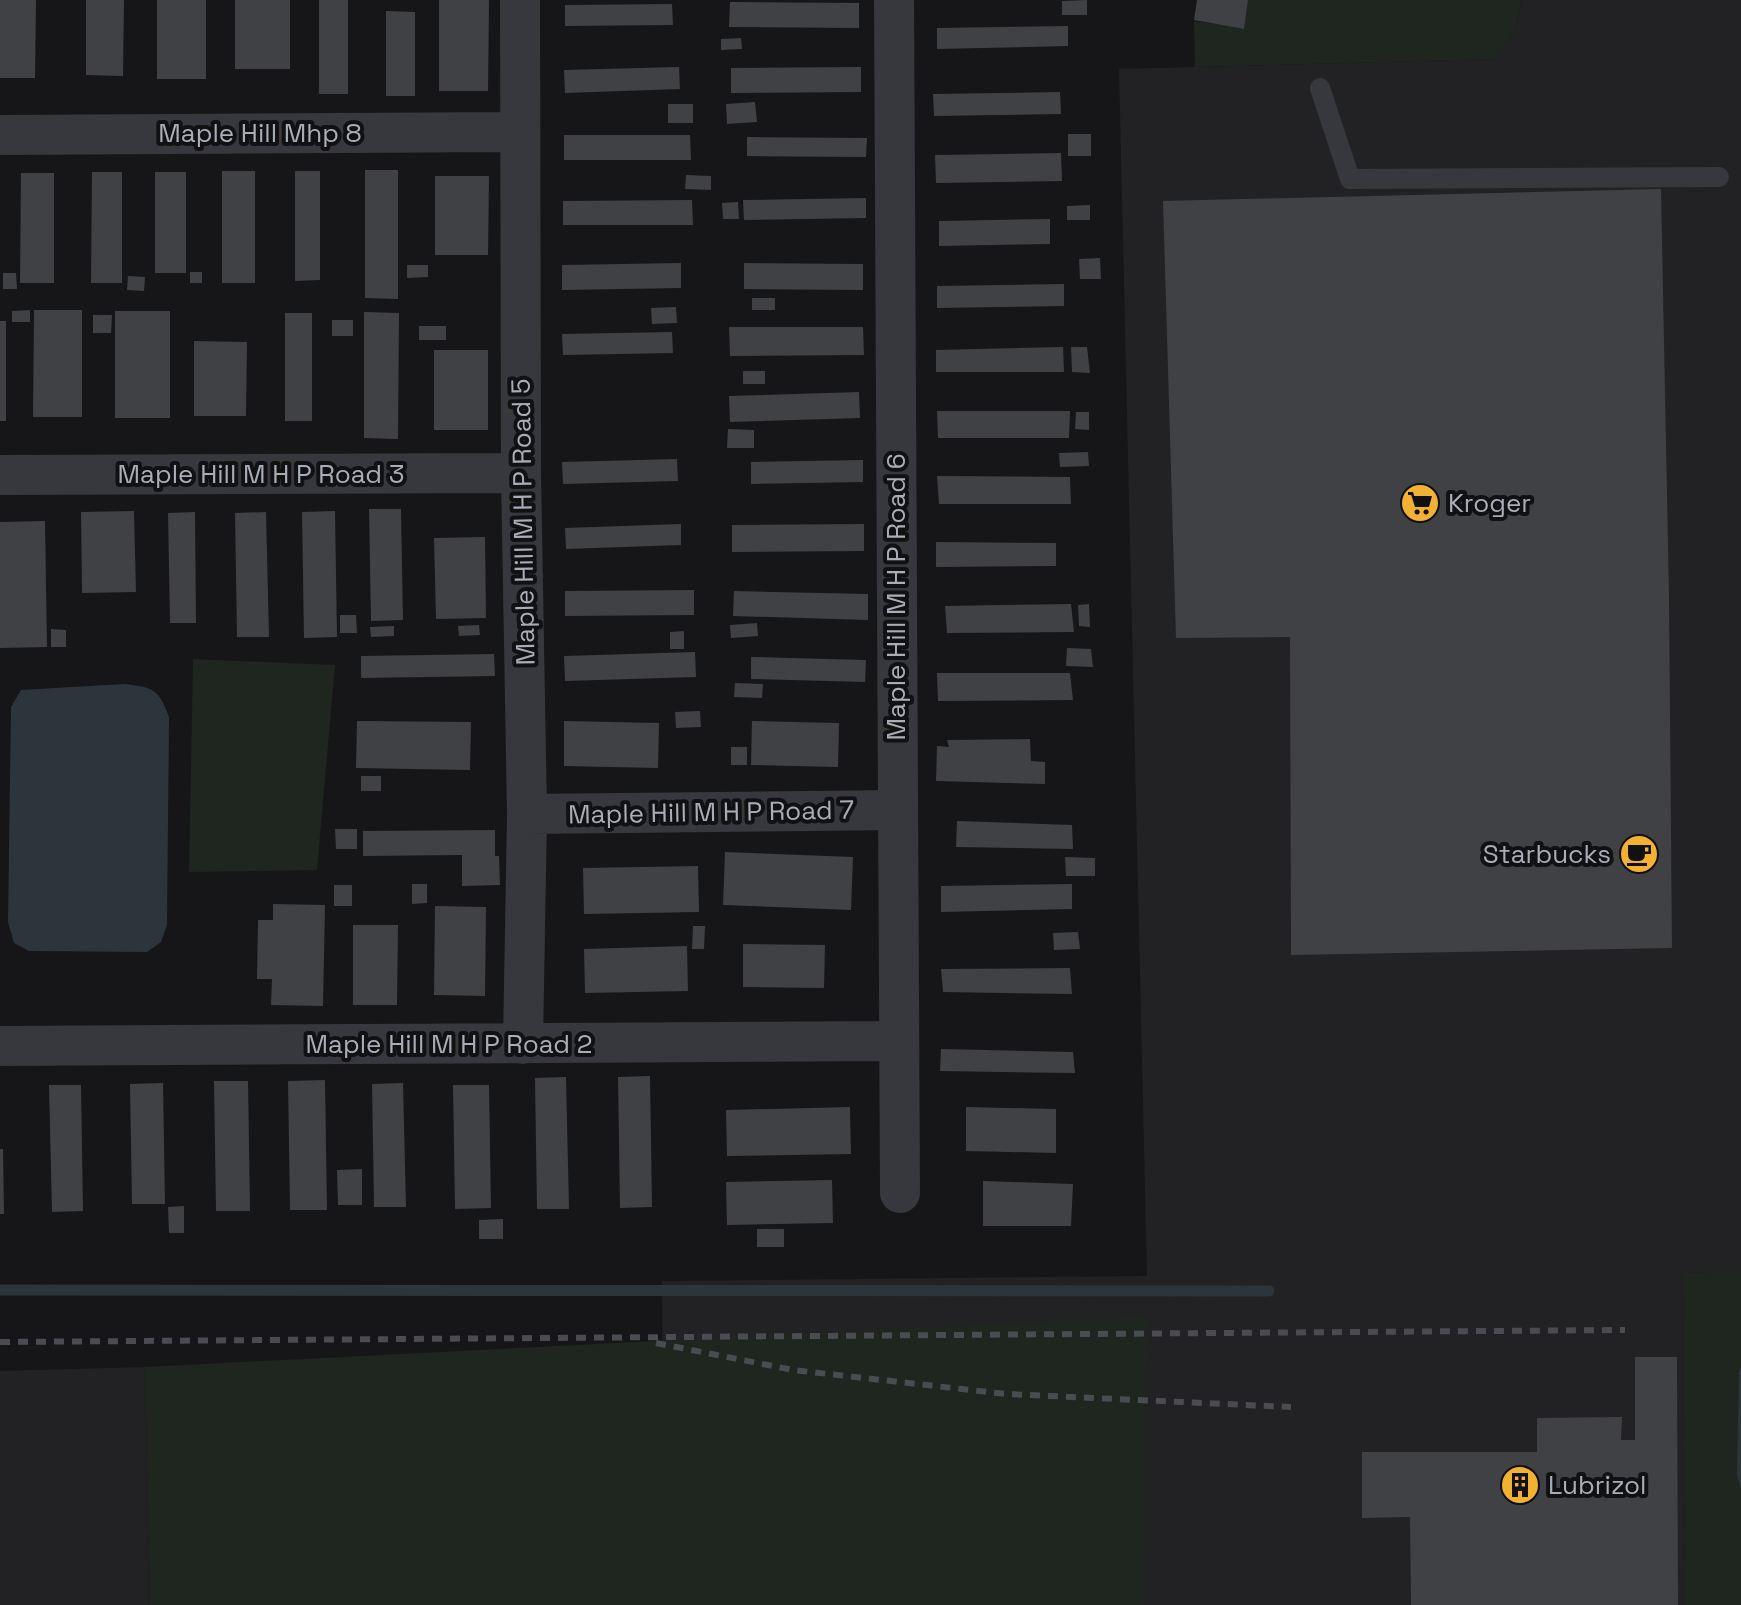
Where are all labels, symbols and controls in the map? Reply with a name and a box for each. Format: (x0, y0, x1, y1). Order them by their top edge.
street label: Maple Hill Mhp 8 (158, 116, 362, 150)
street label: Maple Hill M H P Road 5 (504, 378, 542, 666)
street label: Maple Hill M H P Road 6 (879, 453, 913, 741)
street label: Maple Hill M H P Road 3 (118, 457, 404, 491)
supermarket icon: Kroger (1399, 482, 1441, 524)
place label: Kroger (1448, 486, 1531, 520)
street label: Maple Hill M H P Road 7 (568, 793, 854, 831)
cafe icon: Starbucks (1618, 833, 1660, 875)
place label: Starbucks (1483, 837, 1611, 871)
street label: Maple Hill M H P Road 2 (306, 1027, 592, 1061)
building icon: Lubrizol (1499, 1464, 1541, 1506)
place label: Lubrizol (1548, 1468, 1646, 1502)

